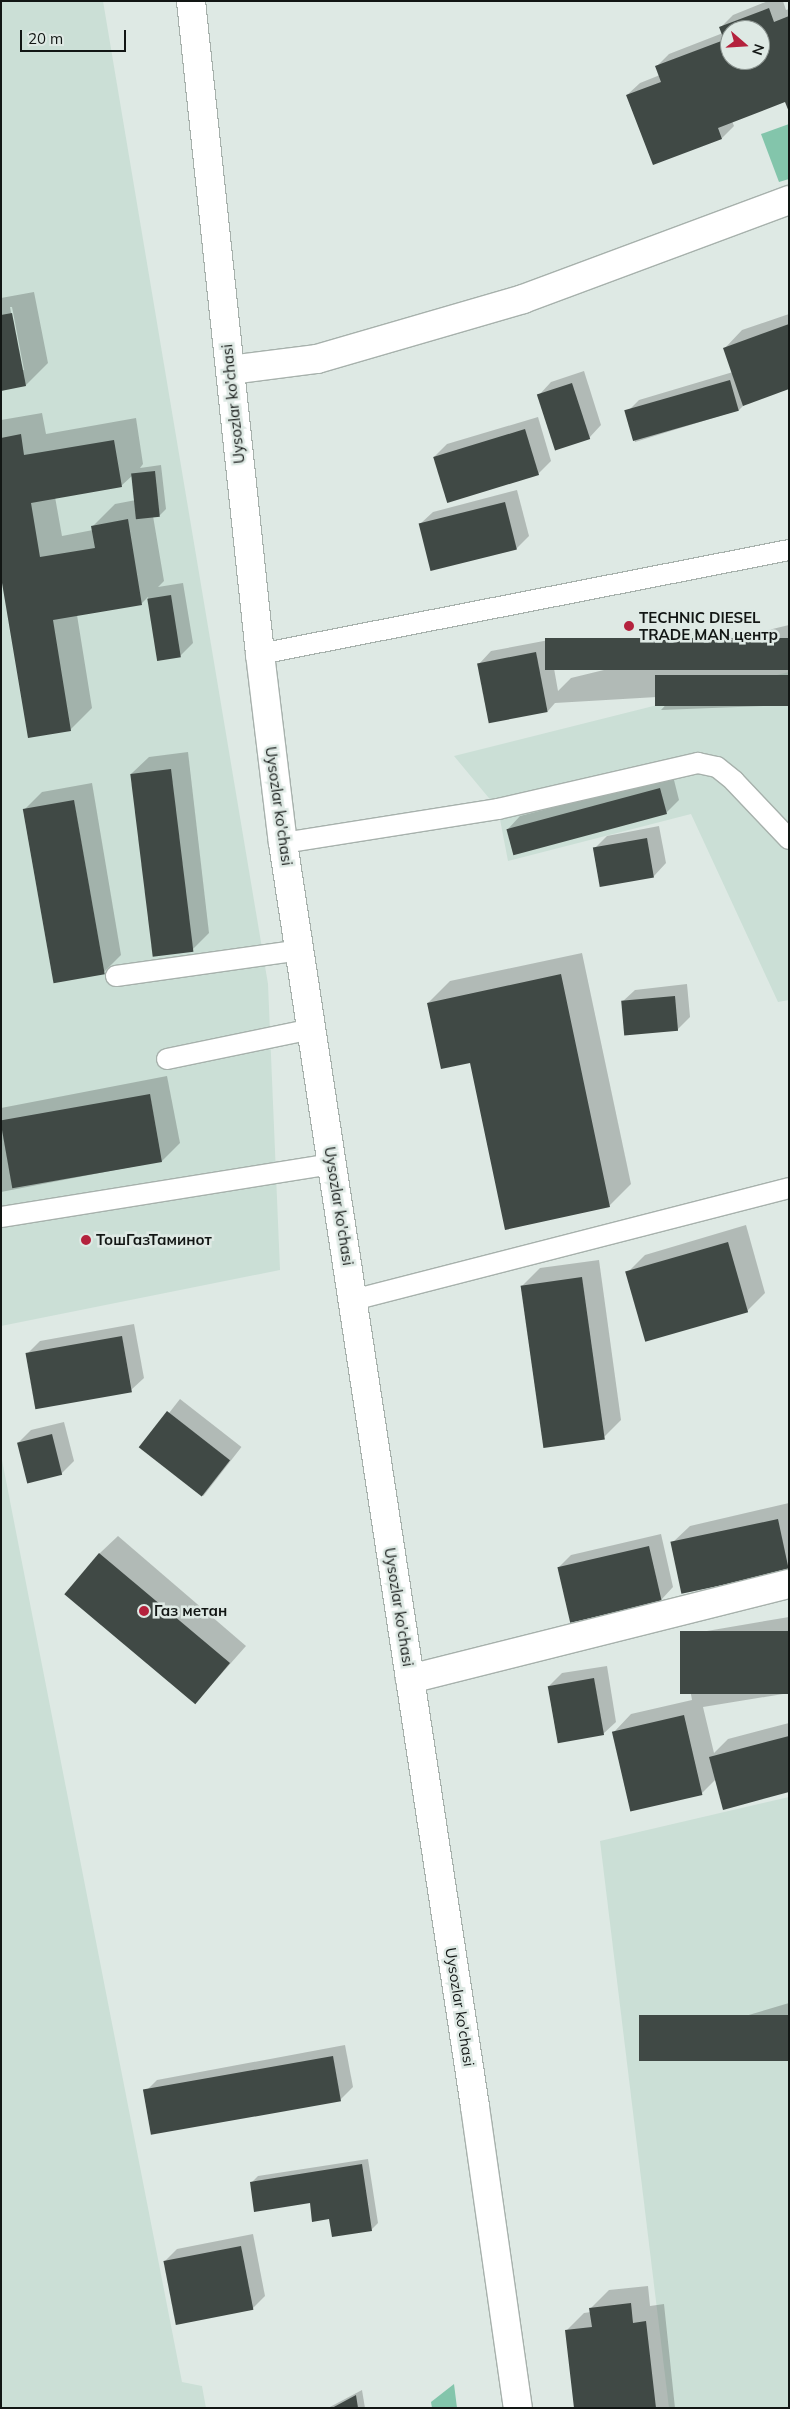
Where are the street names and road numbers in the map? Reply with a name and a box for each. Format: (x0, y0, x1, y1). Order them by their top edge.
street label: Uysozlar ko'chasi (218, 343, 248, 465)
street label: Uysozlar ko'chasi (262, 745, 296, 867)
street label: Uysozlar ko'chasi (321, 1145, 357, 1267)
street label: Uysozlar ko'chasi (381, 1546, 417, 1668)
street label: Uysozlar ko'chasi (442, 1946, 478, 2068)

